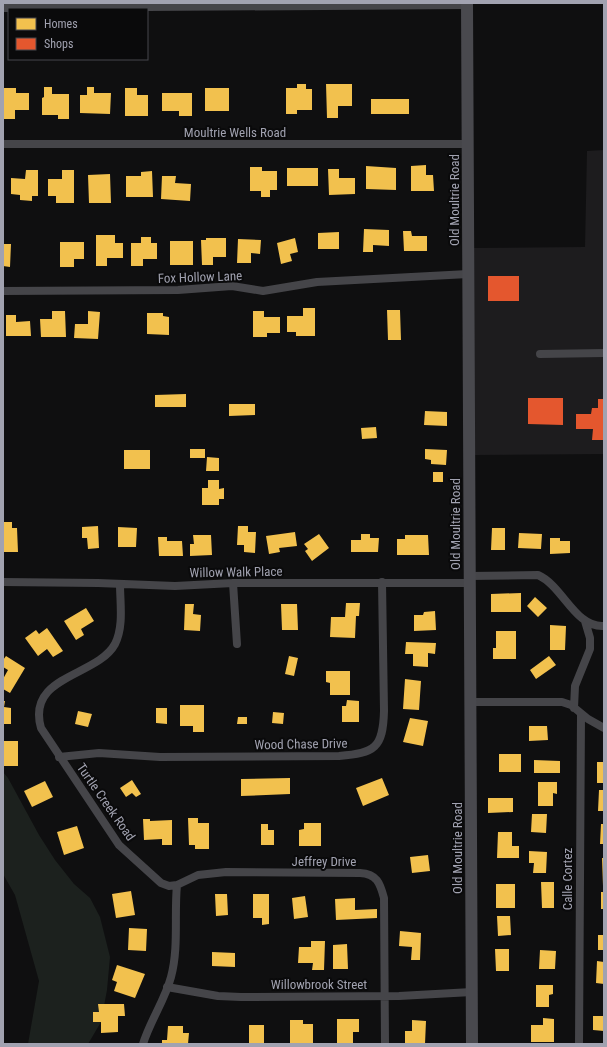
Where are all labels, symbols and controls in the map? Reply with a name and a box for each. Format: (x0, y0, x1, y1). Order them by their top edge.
legend (8, 8, 148, 60)
text: Homes (44, 17, 78, 31)
text: Shops (44, 37, 73, 51)
street label: Moultrie Wells Road (184, 125, 286, 140)
street label: Old Moultrie Road (447, 154, 462, 246)
street label: Fox Hollow Lane (158, 268, 242, 286)
street label: Old Moultrie Road (448, 478, 463, 570)
street label: Willow Walk Place (189, 564, 283, 580)
street label: Wood Chase Drive (254, 736, 348, 752)
street label: Turtle Creek Road (74, 760, 138, 844)
street label: Old Moultrie Road (450, 802, 465, 894)
street label: Calle Cortez (560, 847, 575, 910)
street label: Jeffrey Drive (292, 854, 356, 869)
street label: Willowbrook Street (271, 977, 367, 992)

